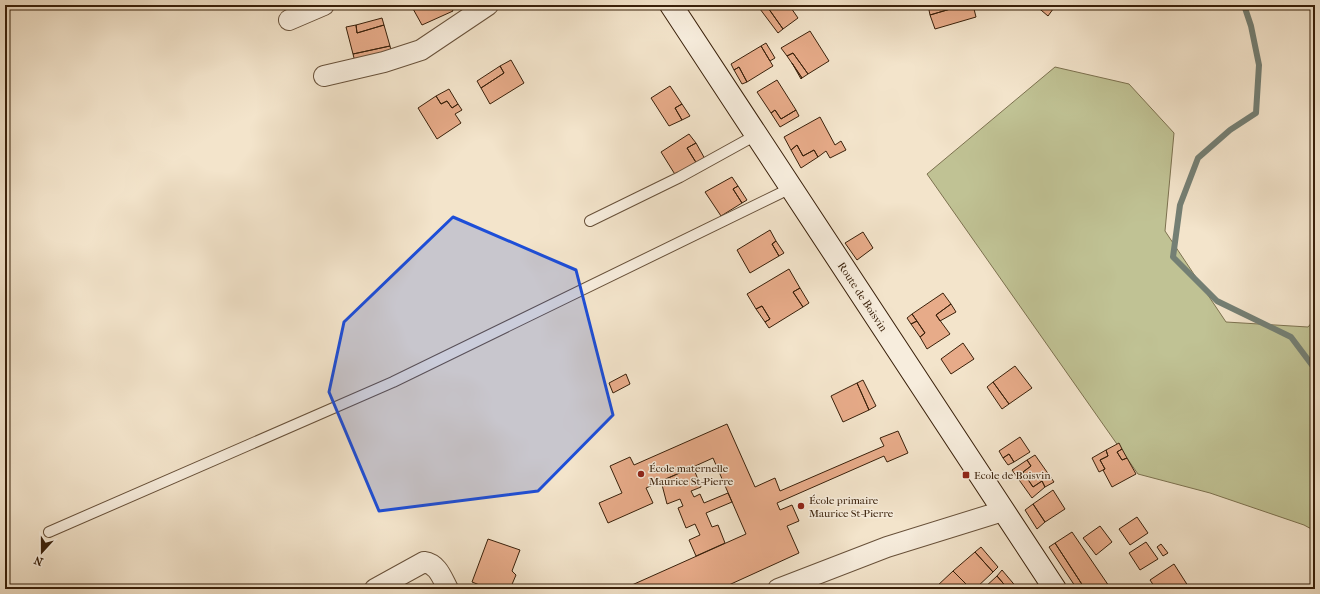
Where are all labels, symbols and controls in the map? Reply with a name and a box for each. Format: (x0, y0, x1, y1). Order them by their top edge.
street label: Route de Boisvin (835, 260, 891, 334)
place label: École maternelle Maurice St-Pierre (649, 462, 734, 488)
marker: École maternelle Maurice St-Pierre (636, 469, 646, 479)
place label: Ecole de Boisvin (974, 469, 1051, 482)
marker: Ecole de Boisvin (961, 470, 971, 480)
place label: École primaire Maurice St-Pierre (809, 494, 894, 520)
marker: École primaire Maurice St-Pierre (796, 501, 806, 511)
north arrow (22, 532, 62, 572)
text: N (32, 553, 45, 568)

